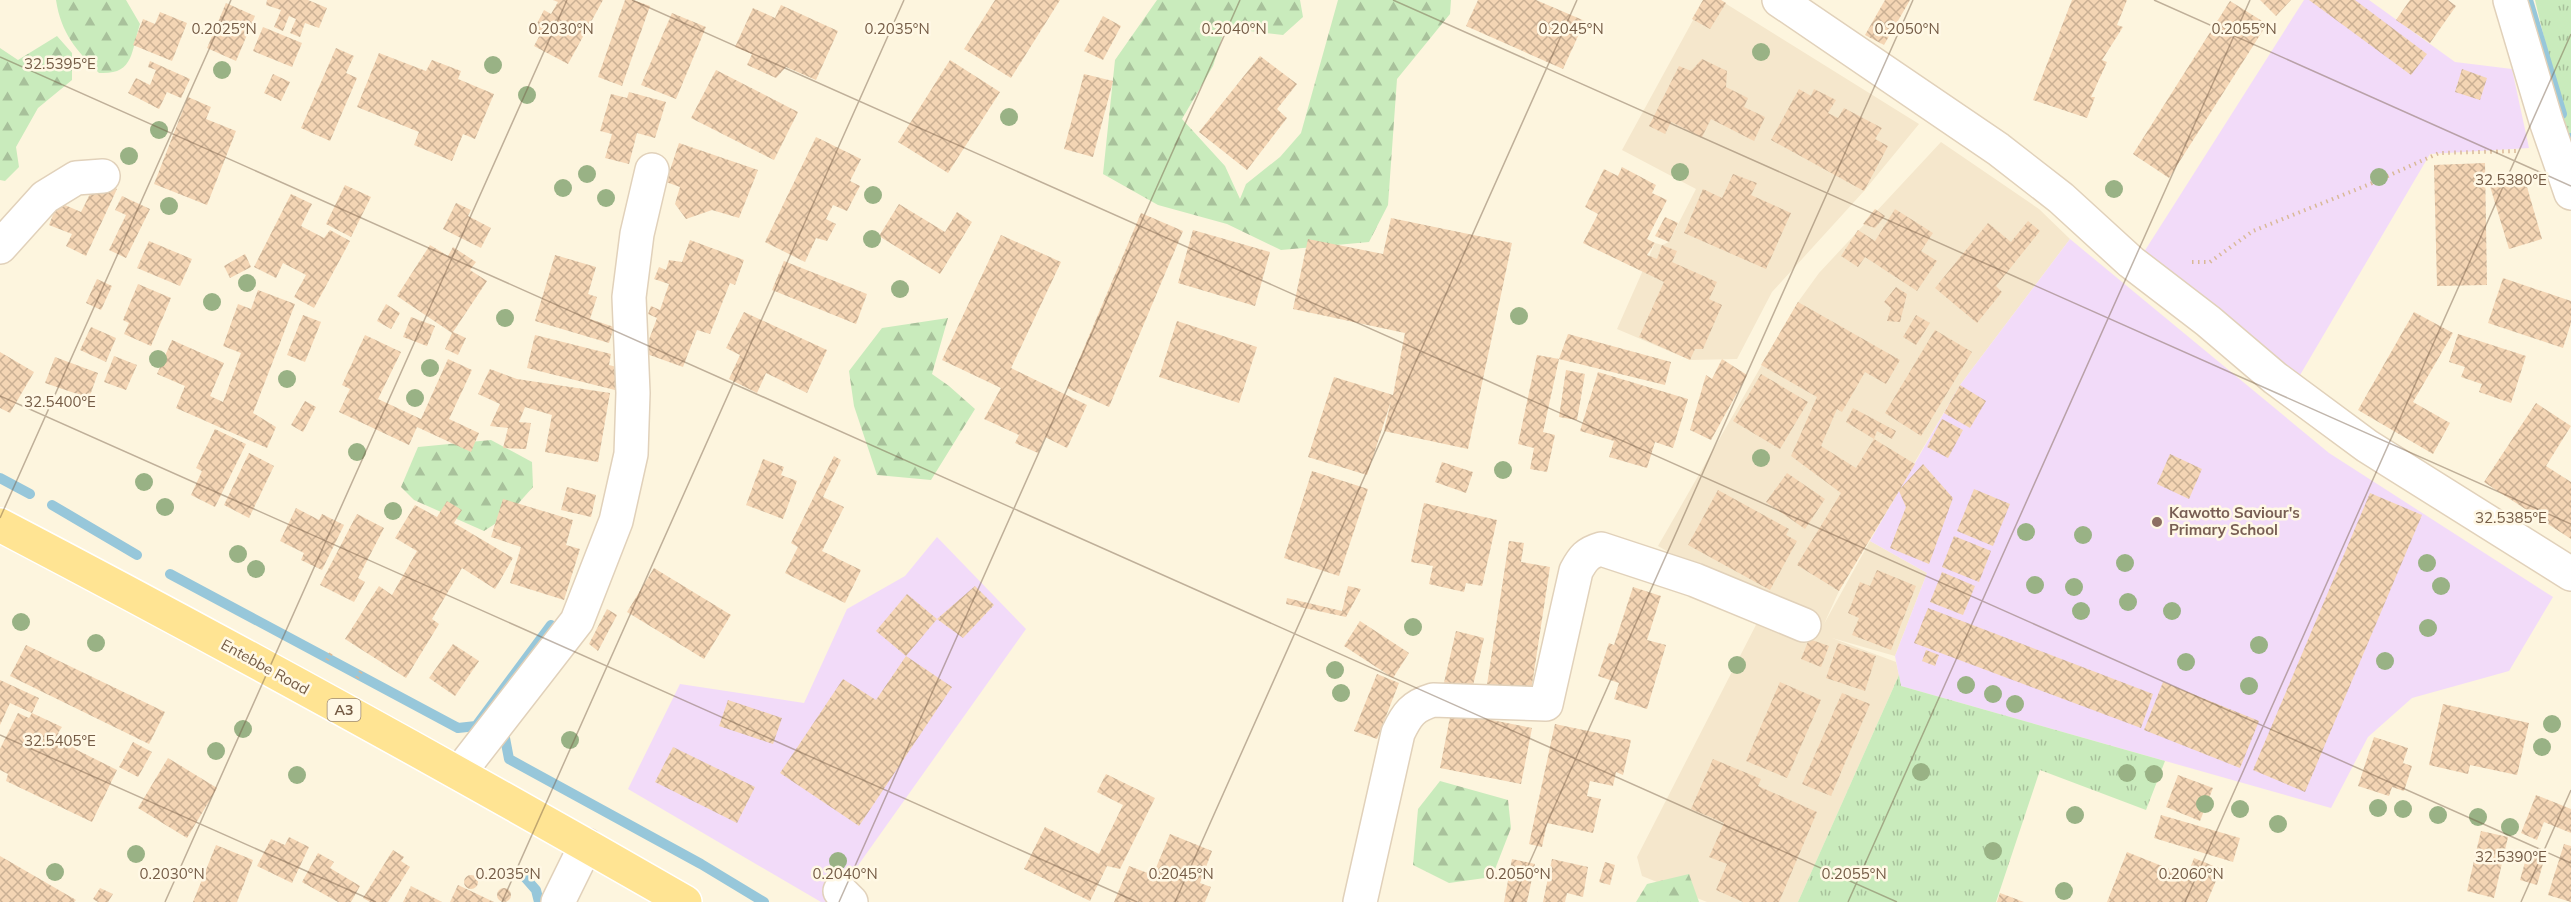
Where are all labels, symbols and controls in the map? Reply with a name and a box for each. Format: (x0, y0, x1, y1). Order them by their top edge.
text: 0.2025°N (191, 19, 257, 38)
text: 0.2030°N (528, 19, 594, 38)
text: 0.2035°N (864, 19, 930, 38)
text: 0.2040°N (1201, 19, 1267, 38)
text: 0.2045°N (1538, 19, 1604, 38)
text: 0.2050°N (1874, 19, 1940, 38)
text: 0.2055°N (2211, 19, 2277, 38)
text: 32.5395°E (24, 54, 96, 73)
text: 32.5380°E (2475, 170, 2547, 189)
text: 32.5400°E (24, 392, 96, 411)
place label: Kawotto Saviour's Primary School (2169, 503, 2300, 539)
text: 32.5385°E (2475, 508, 2547, 527)
marker: Kawotto Saviour's Primary School (2150, 515, 2164, 529)
street label: Entebbe Road (218, 635, 313, 699)
road number: A3 (328, 699, 360, 721)
text: 32.5405°E (24, 731, 96, 750)
text: 32.5390°E (2475, 847, 2547, 866)
text: 0.2030°N (139, 864, 205, 883)
text: 0.2035°N (475, 864, 541, 883)
text: 0.2040°N (812, 864, 878, 883)
text: 0.2045°N (1148, 864, 1214, 883)
text: 0.2050°N (1485, 864, 1551, 883)
text: 0.2055°N (1821, 864, 1887, 883)
text: 0.2060°N (2158, 864, 2224, 883)

